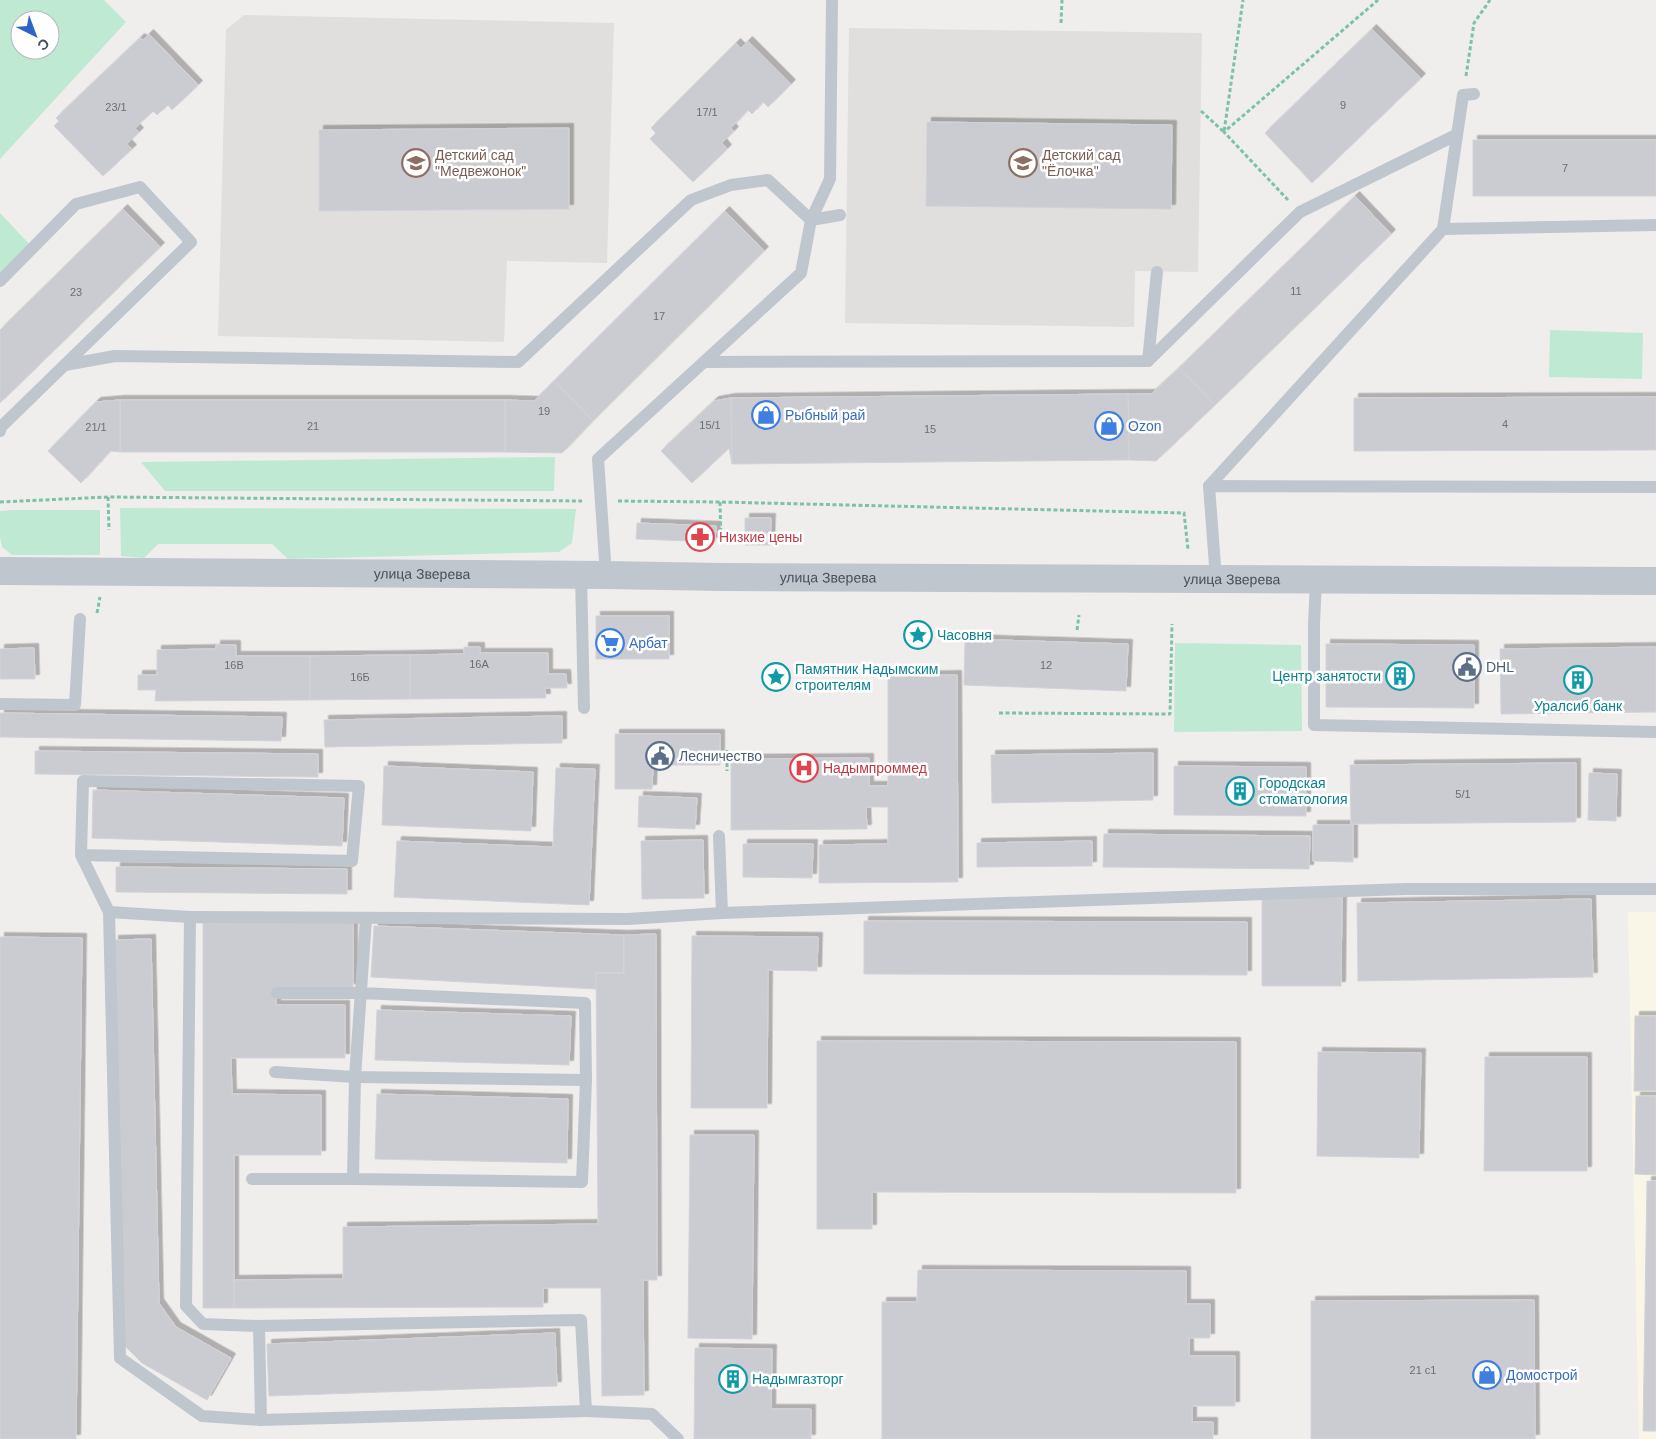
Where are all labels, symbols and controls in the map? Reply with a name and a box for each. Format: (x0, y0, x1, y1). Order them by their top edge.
north arrow (10, 10, 60, 60)
text: С (35, 35, 53, 54)
house number: 9 (1340, 99, 1346, 111)
house number: 23/1 (105, 101, 127, 113)
house number: 17/1 (696, 106, 718, 118)
place label: Детский сад "Медвежонок" (435, 147, 526, 179)
place label: Детский сад "Ёлочка" (1042, 147, 1121, 179)
school or university icon: Детский сад "Медвежонок" (401, 148, 431, 178)
school or university icon: Детский сад "Ёлочка" (1008, 148, 1038, 178)
house number: 7 (1562, 162, 1568, 174)
house number: 11 (1290, 285, 1302, 297)
house number: 23 (70, 286, 82, 298)
house number: 17 (653, 310, 665, 322)
shop icon: Рыбный рай (751, 400, 781, 430)
house number: 19 (538, 405, 550, 417)
place label: Рыбный рай (785, 407, 865, 423)
shop icon: Ozon (1094, 411, 1124, 441)
place label: Ozon (1128, 418, 1161, 434)
house number: 4 (1502, 418, 1508, 430)
house number: 15/1 (699, 419, 721, 431)
house number: 21 (307, 420, 319, 432)
house number: 21/1 (85, 421, 107, 433)
house number: 15 (924, 423, 936, 435)
pharmacy icon: Низкие цены (685, 522, 715, 552)
place label: Низкие цены (719, 529, 802, 545)
street label: улица Зверева (374, 565, 471, 582)
street label: улица Зверева (780, 569, 877, 586)
street label: улица Зверева (1184, 571, 1281, 587)
place icon: Часовня (903, 620, 933, 650)
place label: Часовня (937, 627, 992, 643)
supermarket icon: Арбат (595, 628, 625, 658)
place label: Арбат (629, 635, 668, 651)
public building icon: DHL (1452, 652, 1482, 682)
house number: 16А (469, 658, 489, 670)
house number: 16В (224, 659, 244, 671)
house number: 12 (1040, 659, 1052, 671)
place label: DHL (1486, 659, 1514, 675)
place label: Памятник Надымским строителям (795, 661, 938, 693)
building icon: Центр занятости (1385, 661, 1415, 691)
place icon: Памятник Надымским строителям (761, 662, 791, 692)
building icon: Уралсиб банк (1563, 665, 1593, 695)
place label: Центр занятости (1272, 668, 1381, 684)
house number: 16Б (350, 671, 370, 683)
place label: Уралсиб банк (1534, 698, 1623, 714)
public building icon: Лесничество (645, 741, 675, 771)
place label: Лесничество (679, 748, 762, 764)
hospital icon: Надымпроммед (789, 753, 819, 783)
place label: Надымпроммед (823, 760, 927, 776)
place label: Городская стоматология (1259, 775, 1348, 807)
building icon: Городская стоматология (1225, 776, 1255, 806)
house number: 5/1 (1455, 788, 1471, 800)
shop icon: Домострой (1472, 1360, 1502, 1390)
building icon: Надымгазторг (718, 1364, 748, 1394)
house number: 21 с1 (1410, 1364, 1436, 1376)
place label: Домострой (1506, 1367, 1578, 1383)
place label: Надымгазторг (752, 1371, 844, 1387)

